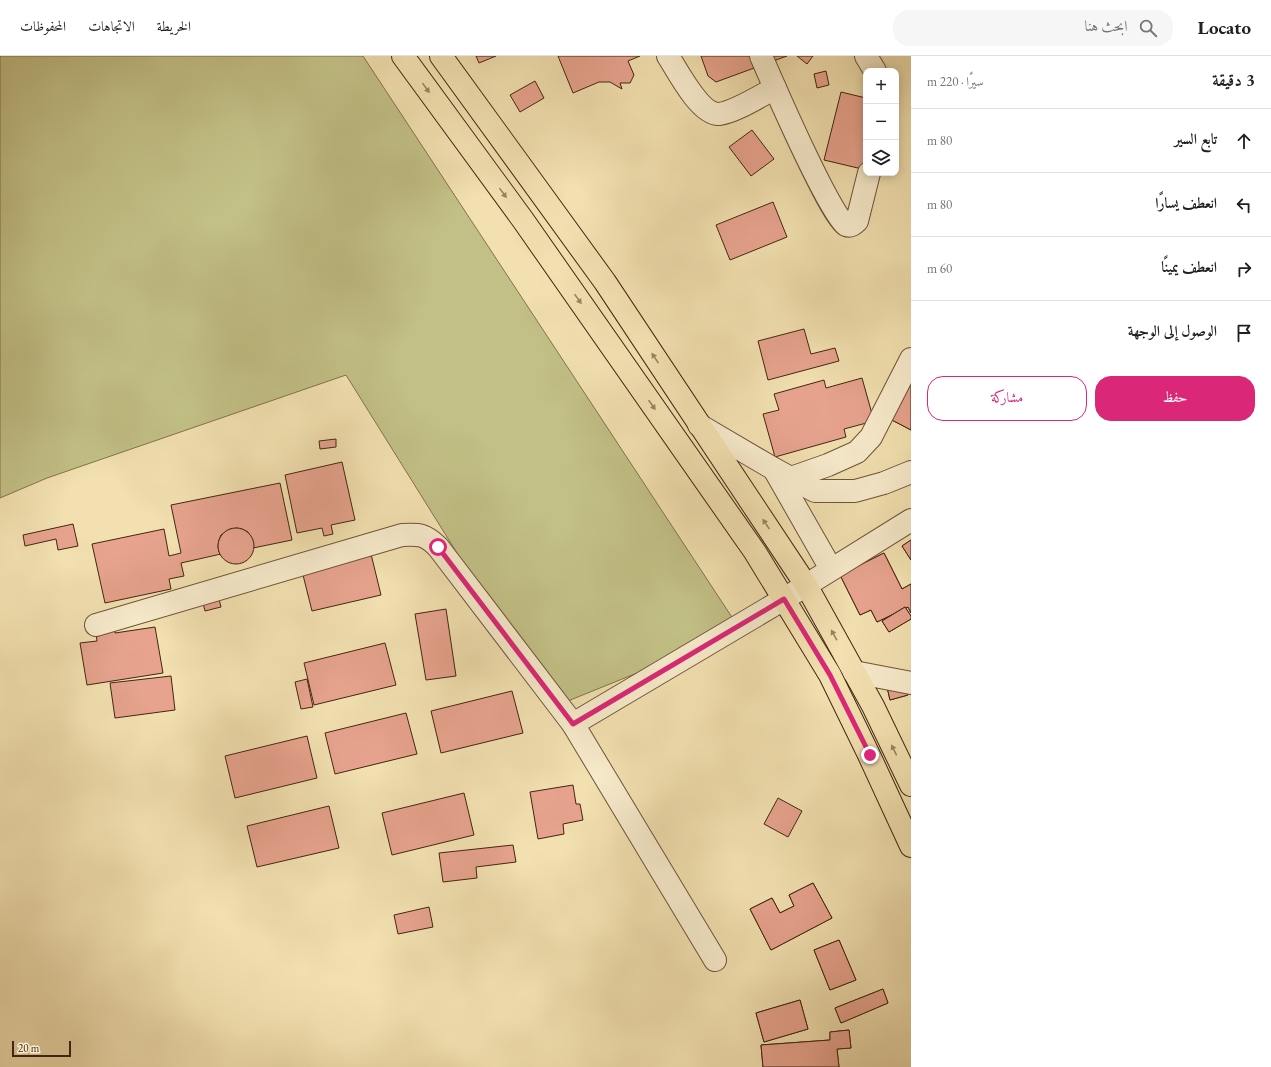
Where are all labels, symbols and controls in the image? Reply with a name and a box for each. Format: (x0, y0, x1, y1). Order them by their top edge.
search box (893, 10, 1173, 46)
text: Locato (1197, 15, 1251, 40)
text: ابحث هنا (1084, 16, 1127, 35)
text: المحفوظات (20, 17, 66, 35)
text: الاتجاهات (88, 17, 135, 35)
text: الخريطة (157, 17, 191, 35)
icon: search (1137, 17, 1159, 39)
map controls (863, 68, 899, 176)
button: + (863, 68, 899, 104)
text: 3 دقيقة (1212, 69, 1255, 91)
text: سيرًا · 220 m (927, 73, 984, 90)
one-way arrow (422, 82, 430, 93)
button: − (863, 104, 899, 140)
text: تابع السير (1174, 129, 1217, 148)
icon: ahead (1233, 130, 1255, 152)
text: 80 m (927, 132, 952, 149)
button: layers (863, 140, 899, 176)
one-way arrow (498, 187, 507, 198)
text: انعطف يسارًا (1155, 193, 1217, 212)
icon: left (1233, 194, 1255, 216)
text: 80 m (927, 196, 952, 213)
text: انعطف يمينًا (1161, 257, 1217, 276)
icon: right (1233, 258, 1255, 280)
text: 60 m (927, 260, 952, 277)
one-way arrow (574, 294, 582, 304)
text: الوصول إلى الوجهة (1128, 321, 1217, 340)
icon: arrive (1233, 322, 1255, 344)
one-way arrow (651, 352, 659, 363)
button: مشاركة (927, 376, 1087, 421)
button: حفظ (1095, 376, 1255, 421)
one-way arrow (648, 400, 656, 411)
one-way arrow (762, 519, 770, 529)
route start (429, 538, 447, 556)
one-way arrow (831, 629, 837, 641)
one-way arrow (891, 744, 897, 756)
route end (861, 746, 879, 764)
scale bar (12, 1039, 71, 1058)
text: 20 m (18, 1041, 39, 1055)

